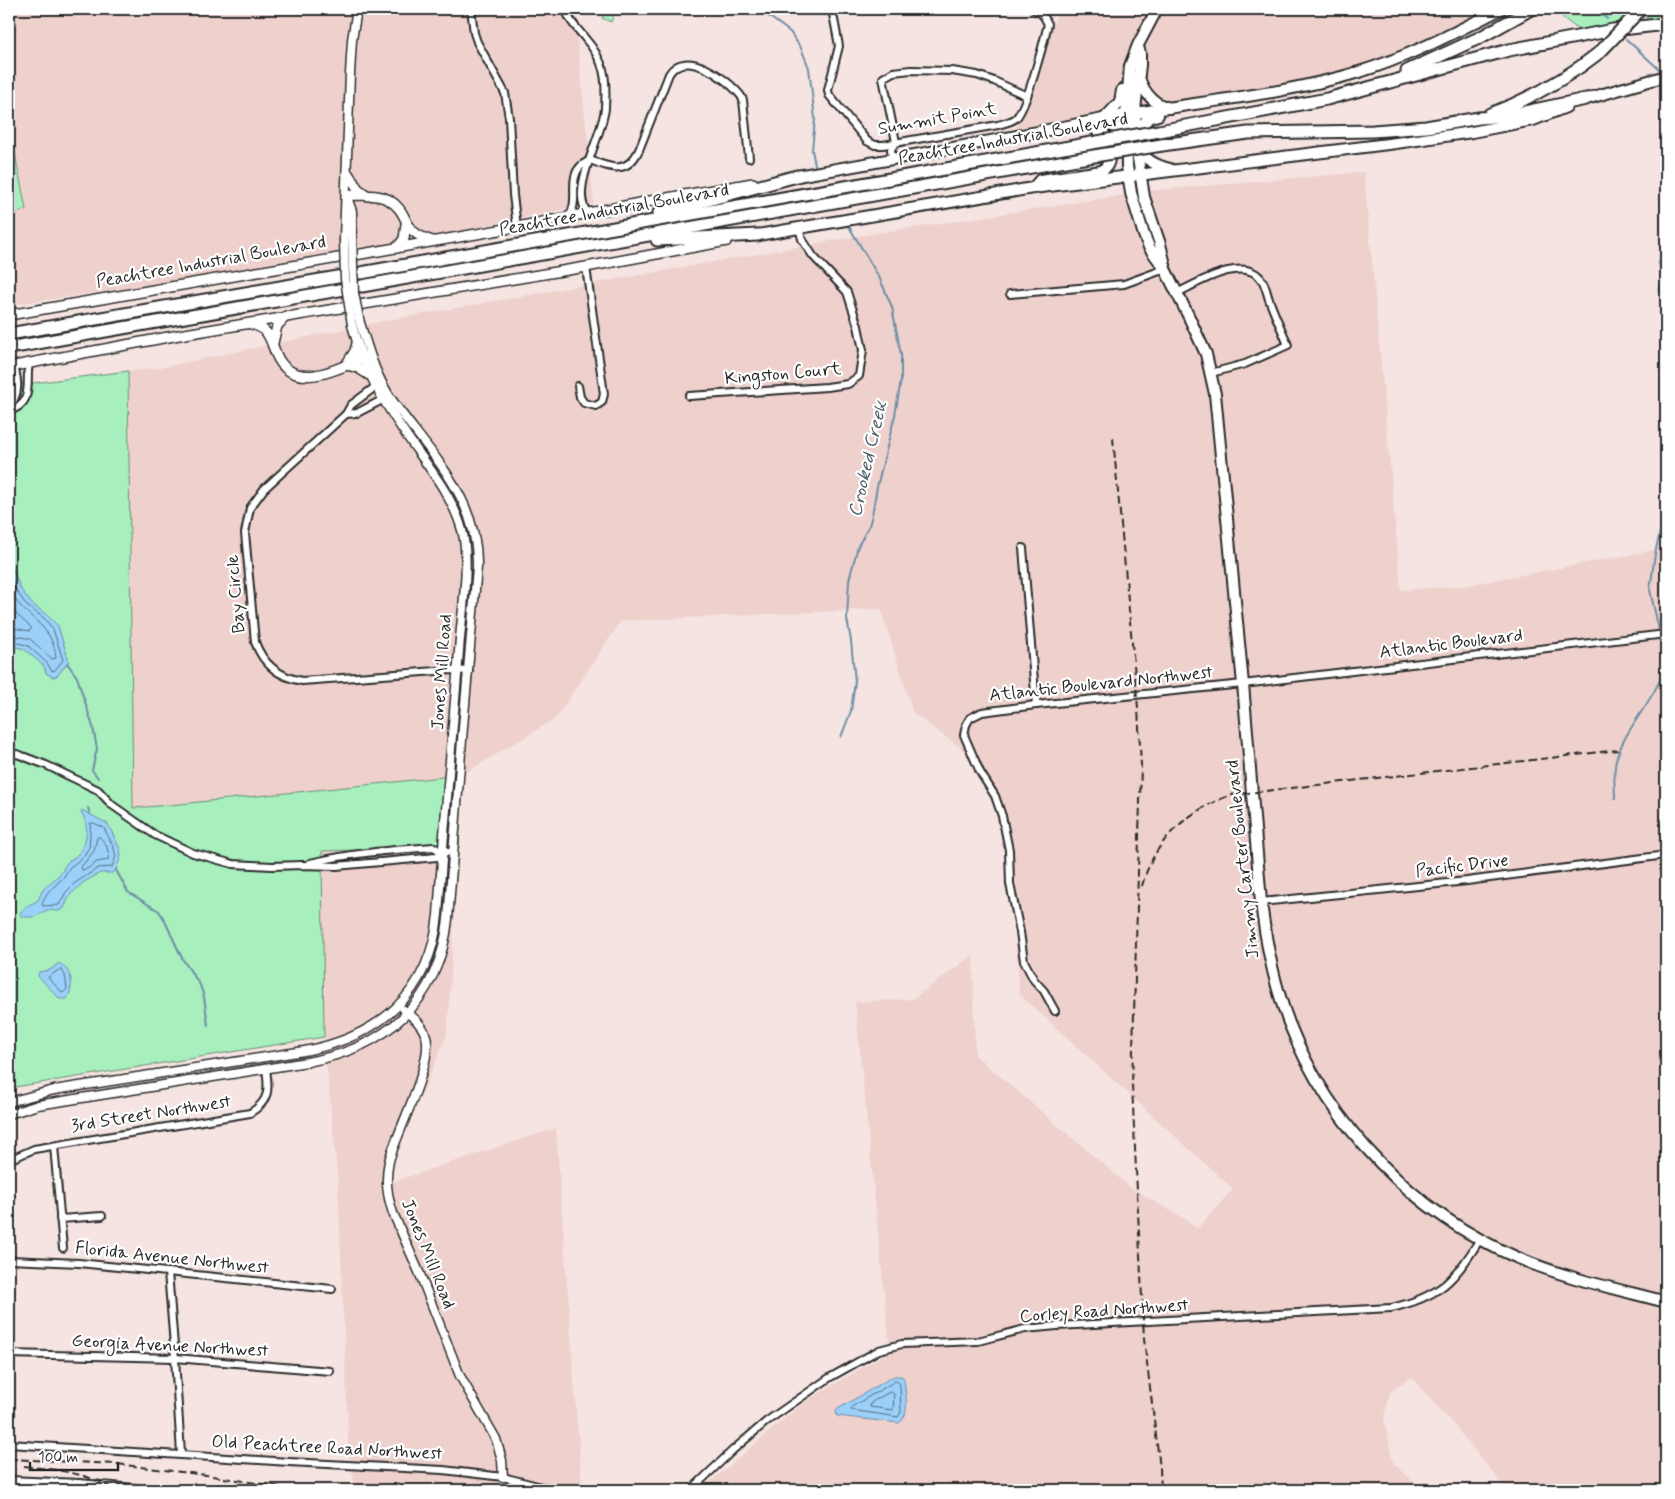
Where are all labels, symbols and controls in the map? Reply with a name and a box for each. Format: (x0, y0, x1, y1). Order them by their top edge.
street label: Summit Point (876, 97, 998, 141)
street label: Peachtree Industrial Boulevard (896, 107, 1130, 171)
street label: Peachtree Industrial Boulevard (497, 178, 731, 242)
street label: Peachtree Industrial Boulevard (94, 230, 328, 294)
street label: Kingston Court (724, 357, 843, 392)
water label: Crooked Creek (843, 397, 894, 519)
street label: Bay Circle (221, 554, 251, 634)
street label: Jones Mill Road (426, 613, 458, 731)
street label: Atlantic Boulevard (1378, 623, 1524, 665)
street label: Atlantic Boulevard Northwest (988, 660, 1215, 708)
street label: Jimmy Carter Boulevard (1221, 758, 1265, 960)
street label: Pacific Drive (1414, 848, 1510, 884)
street label: 3rd Street Northwest (69, 1089, 233, 1138)
street label: Jones Mill Road (395, 1196, 461, 1312)
street label: Florida Avenue Northwest (74, 1236, 271, 1280)
street label: Corley Road Northwest (1019, 1293, 1190, 1329)
street label: Georgia Avenue Northwest (71, 1329, 270, 1364)
street label: Old Peachtree Road Northwest (211, 1430, 444, 1466)
scale bar (30, 1439, 118, 1471)
text: 100 m (38, 1448, 78, 1468)

